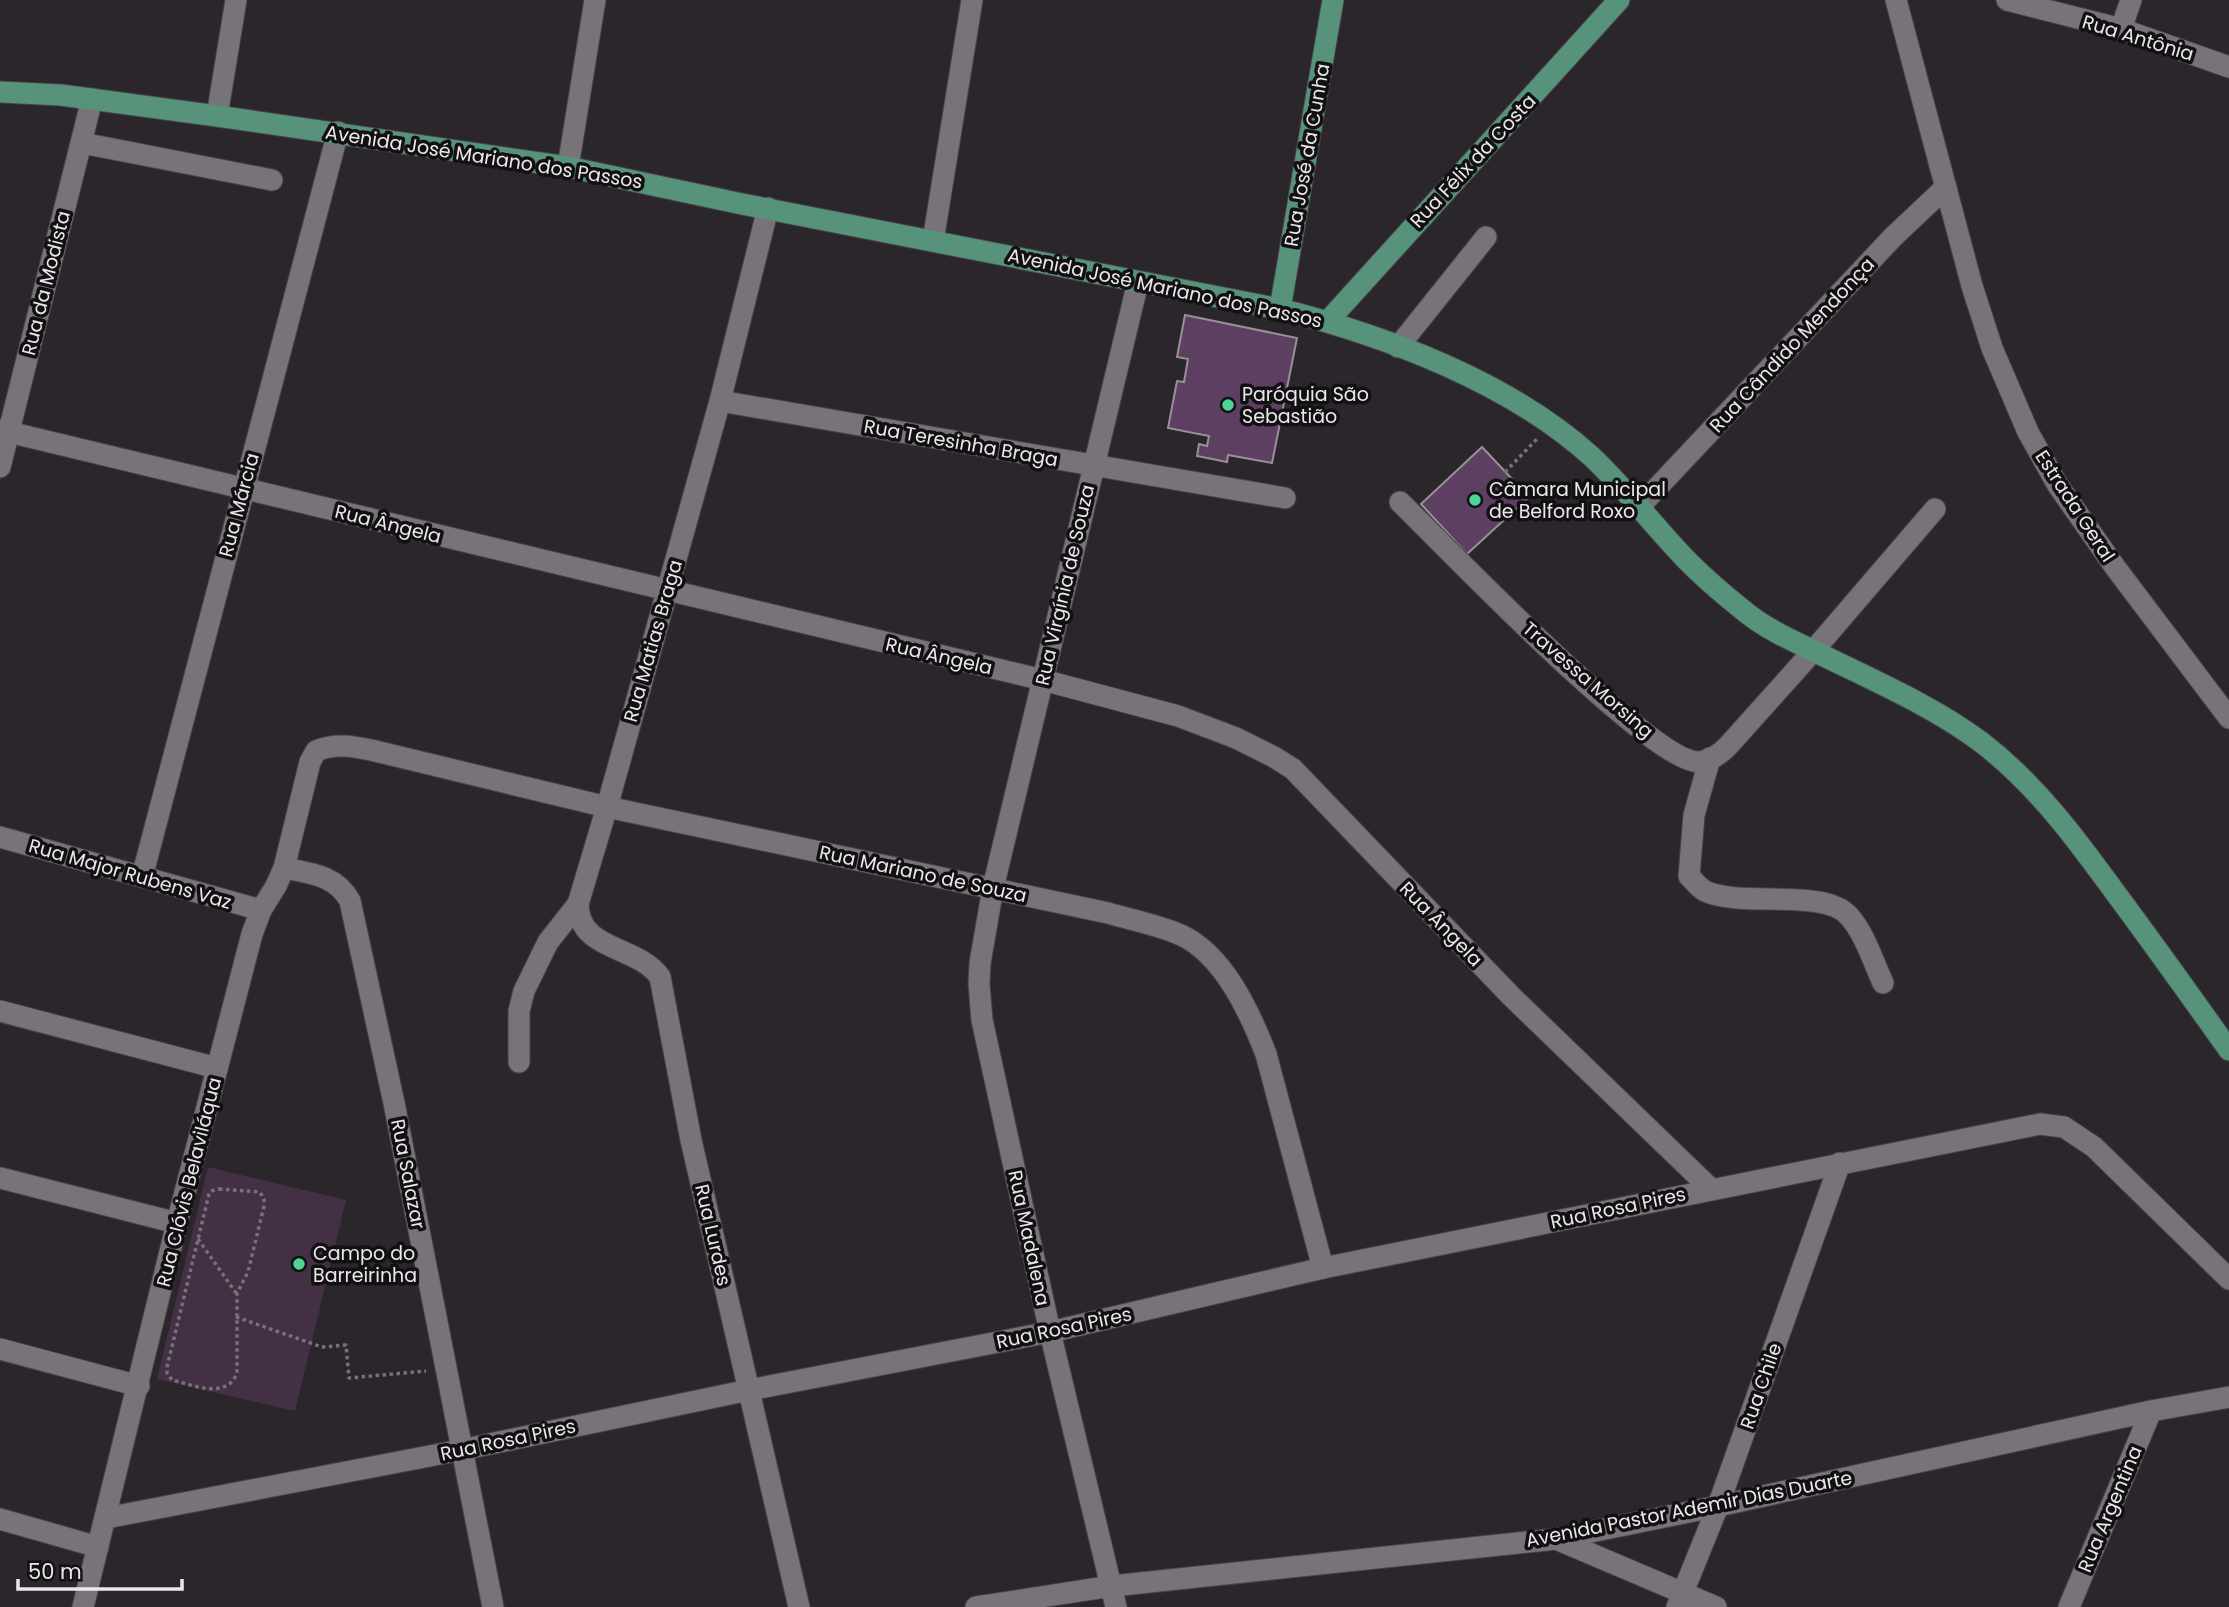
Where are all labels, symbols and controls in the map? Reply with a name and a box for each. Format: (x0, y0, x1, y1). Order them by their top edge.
street label: Rua Antônia (2079, 8, 2197, 68)
street label: Rua José da Cunha (1278, 61, 1336, 249)
street label: Rua Félix da Costa (1404, 88, 1542, 234)
street label: Avenida José Mariano dos Passos (323, 119, 645, 195)
street label: Rua da Modista (15, 208, 77, 358)
street label: Avenida José Mariano dos Passos (1005, 241, 1325, 335)
street label: Rua Cândido Mendonça (1703, 251, 1881, 439)
place label: Paróquia São Sebastião (1242, 381, 1369, 430)
marker: Paróquia São Sebastião (1220, 397, 1236, 413)
street label: Rua Teresinha Braga (862, 413, 1060, 473)
street label: Estrada Geral (2029, 445, 2121, 567)
street label: Rua Márcia (212, 450, 266, 560)
place label: Câmara Municipal de Belford Roxo (1489, 476, 1666, 525)
street label: Rua Virgínia de Souza (1029, 482, 1101, 688)
marker: Câmara Municipal de Belford Roxo (1467, 492, 1483, 508)
street label: Rua Ângela (332, 498, 444, 550)
street label: Rua Matias Braga (617, 557, 689, 725)
street label: Travessa Morsing (1517, 615, 1659, 745)
street label: Rua Ângela (883, 631, 995, 681)
street label: Rua Major Rubens Vaz (25, 832, 235, 916)
street label: Rua Mariano de Souza (817, 839, 1029, 909)
street label: Rua Ângela (1394, 876, 1488, 972)
street label: Rua Clóvis Belaviláqua (150, 1074, 228, 1290)
street label: Rua Salazar (384, 1117, 432, 1231)
street label: Rua Madalena (1001, 1168, 1057, 1308)
street label: Rua Rosa Pires (1548, 1180, 1688, 1236)
street label: Rua Lurdes (688, 1181, 738, 1289)
place label: Campo do Barreirinha (313, 1240, 417, 1289)
marker: Campo do Barreirinha (291, 1256, 307, 1272)
street label: Rua Rosa Pires (994, 1300, 1134, 1356)
street label: Rua Chile (1734, 1339, 1788, 1433)
street label: Rua Rosa Pires (438, 1412, 578, 1468)
street label: Rua Argentina (2071, 1442, 2149, 1576)
street label: Avenida Pastor Ademir Dias Duarte (1524, 1464, 1854, 1554)
scale bar (18, 1548, 182, 1592)
text: 50 m (28, 1557, 82, 1586)

